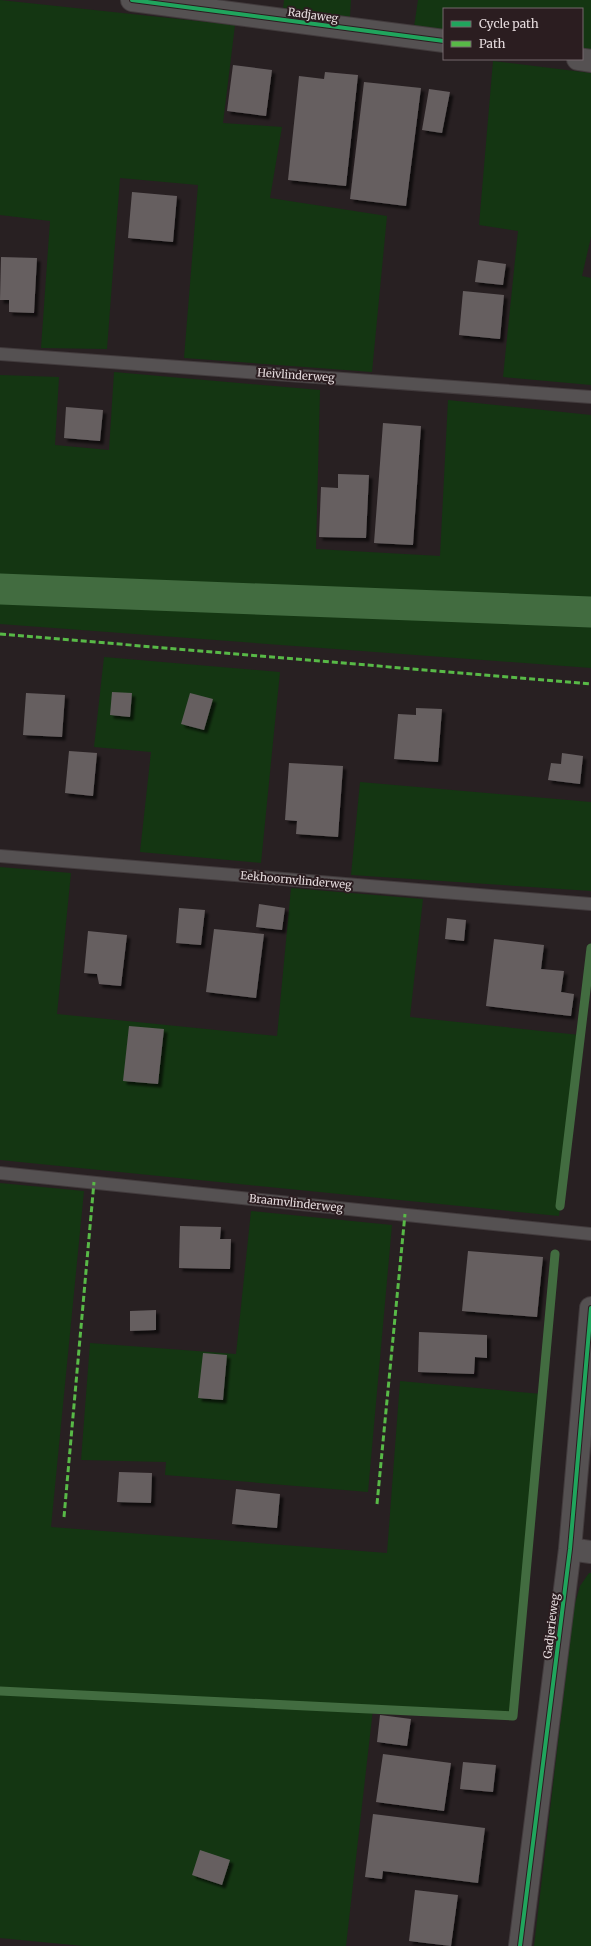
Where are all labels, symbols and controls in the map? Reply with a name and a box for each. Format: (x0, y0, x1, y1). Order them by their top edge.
street label: Radjaweg (287, 5, 340, 26)
legend (443, 8, 583, 60)
text: Cycle path (479, 16, 539, 31)
text: Path (479, 36, 505, 51)
street label: Heivlinderweg (257, 365, 335, 385)
street label: Eekhoornvlinderweg (240, 868, 353, 892)
street label: Braamvlinderweg (248, 1191, 344, 1215)
street label: Gadjerieweg (540, 1592, 562, 1659)

